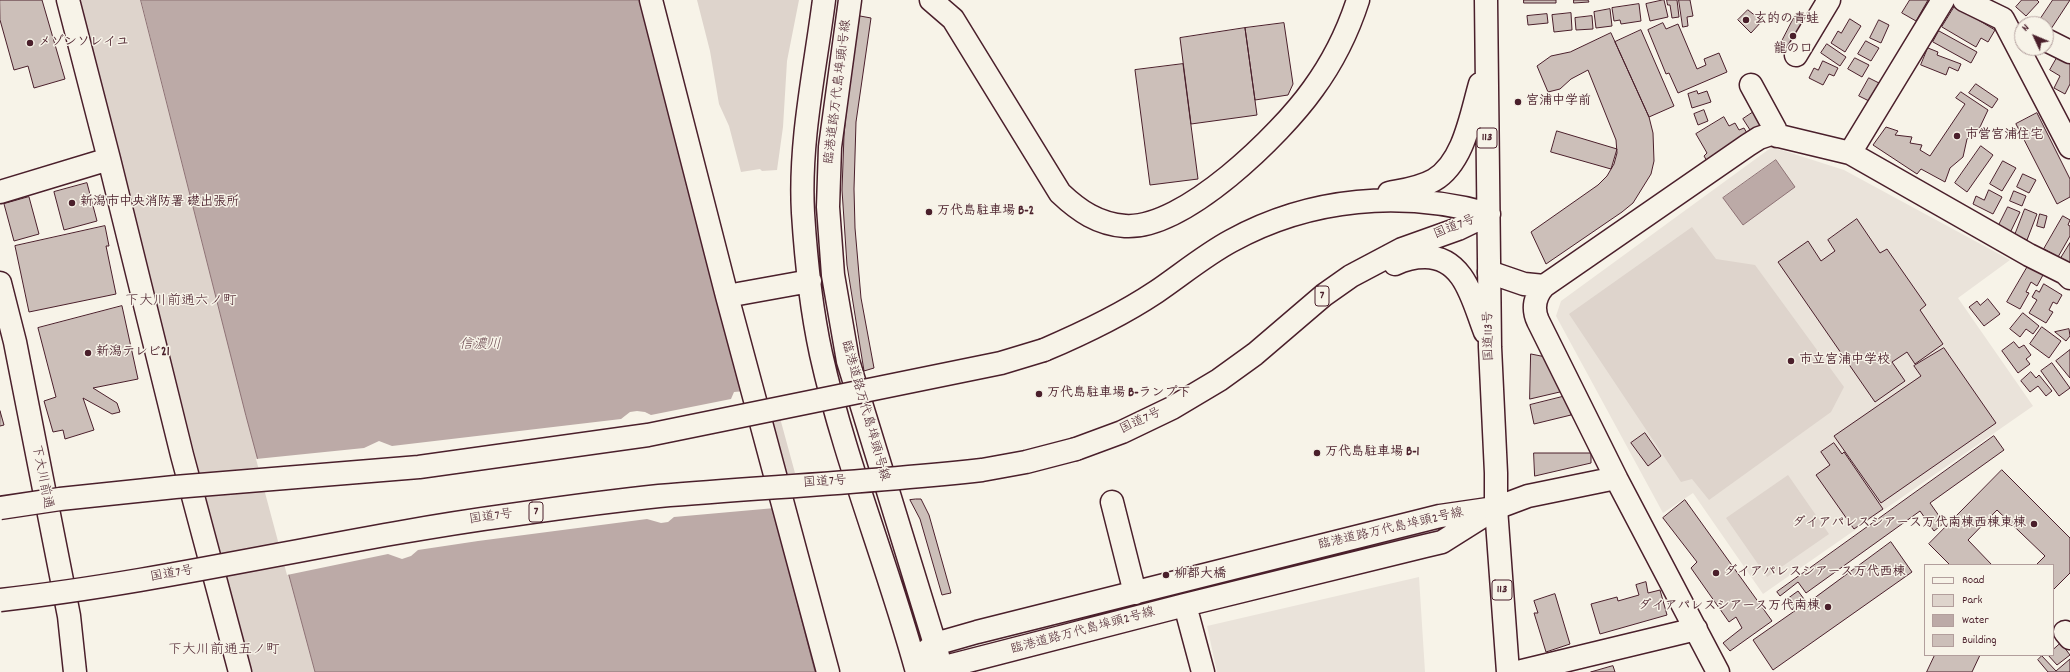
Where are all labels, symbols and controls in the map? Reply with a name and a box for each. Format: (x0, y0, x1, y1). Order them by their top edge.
place label: 玄的の青蛙 (1754, 12, 1819, 28)
marker: 玄的の青蛙 (1741, 15, 1751, 25)
north arrow (2014, 16, 2054, 56)
street label: 臨港道路万代島埠頭1号線 (822, 19, 856, 165)
text: N (2018, 21, 2034, 36)
marker: 龍の口 (1788, 31, 1798, 41)
place label: メゾンソレイユ (38, 35, 129, 51)
marker: メゾンソレイユ (25, 38, 35, 48)
place label: 龍の口 (1774, 42, 1812, 58)
place label: 宮浦中学前 (1526, 94, 1591, 110)
marker: 宮浦中学前 (1513, 97, 1523, 107)
road number: 113 (1477, 128, 1497, 148)
place label: 市営宮浦住宅 (1965, 128, 2043, 144)
marker: 市営宮浦住宅 (1952, 131, 1962, 141)
place label: 新潟市中央消防署 礎出張所 (80, 195, 239, 211)
marker: 新潟市中央消防署 礎出張所 (67, 198, 77, 208)
place label: 万代島駐車場 B-2 (937, 204, 1034, 220)
marker: 万代島駐車場 B-2 (924, 207, 934, 217)
street label: 国道7号 (1432, 213, 1478, 243)
road number: 7 (1315, 286, 1329, 306)
district label: 下大川前通六ノ町 (125, 294, 237, 310)
street label: 国道113号 (1482, 311, 1498, 361)
water label: 信濃川 (459, 338, 501, 354)
street label: 臨港道路万代島埠頭1号線 (836, 339, 892, 483)
place label: 新潟テレビ21 (96, 345, 170, 361)
marker: 新潟テレビ21 (83, 348, 93, 358)
place label: 市立宮浦中学校 (1799, 353, 1890, 369)
marker: 市立宮浦中学校 (1786, 356, 1796, 366)
place label: 万代島駐車場 B-ランプ下 (1047, 386, 1191, 402)
marker: 万代島駐車場 B-ランプ下 (1034, 389, 1044, 399)
street label: 国道7号 (1118, 406, 1164, 438)
street label: 下大川前通 (27, 444, 55, 510)
place label: 万代島駐車場 B-1 (1325, 445, 1419, 461)
marker: 万代島駐車場 B-1 (1312, 448, 1322, 458)
street label: 国道7号 (803, 474, 847, 492)
road number: 7 (529, 502, 543, 522)
street label: 臨港道路万代島埠頭2号線 (1317, 506, 1465, 554)
street label: 国道7号 (468, 507, 514, 529)
place label: ダイアパレスシアース万代南棟西棟東棟 (1793, 516, 2026, 532)
marker: ダイアパレスシアース万代南棟西棟東棟 (2029, 519, 2039, 529)
street label: 国道7号 (149, 564, 195, 586)
legend (1924, 564, 2054, 656)
place label: ダイアパレスシアース万代西棟 (1724, 565, 1905, 581)
place label: 柳都大橋 (1174, 567, 1226, 583)
marker: ダイアパレスシアース万代西棟 (1711, 568, 1721, 578)
marker: 柳都大橋 (1161, 570, 1171, 580)
text: Road (1962, 572, 1984, 589)
road number: 113 (1492, 580, 1512, 600)
text: Park (1962, 592, 1982, 609)
place label: ダイアパレスシアース万代南棟 (1639, 599, 1820, 615)
marker: ダイアパレスシアース万代南棟 (1823, 602, 1833, 612)
street label: 臨港道路万代島埠頭2号線 (1009, 605, 1157, 659)
text: Water (1962, 612, 1989, 629)
text: Building (1962, 632, 1997, 649)
district label: 下大川前通五ノ町 (168, 643, 280, 659)

